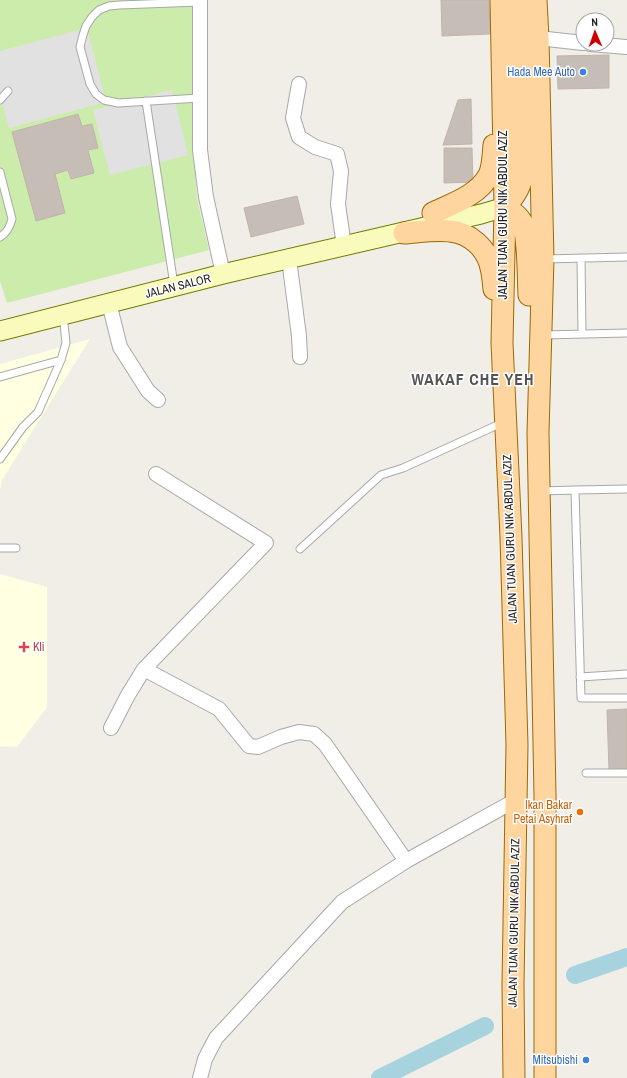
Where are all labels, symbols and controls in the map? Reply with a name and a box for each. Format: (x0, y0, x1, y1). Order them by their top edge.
north arrow (575, 12, 615, 52)
text: N (591, 15, 598, 29)
place label: Hada Mee Auto (507, 64, 575, 80)
marker: Hada Mee Auto (578, 67, 588, 77)
street label: JALAN TUAN GURU NIK ABDUL AZIZ (495, 131, 511, 300)
street label: JALAN SALOR (144, 270, 212, 302)
district label: WAKAF CHE YEH (412, 368, 534, 390)
street label: JALAN TUAN GURU NIK ABDUL AZIZ (499, 454, 521, 624)
place label: Kli (33, 639, 44, 655)
marker: Kli (18, 641, 30, 653)
place label: Ikan Bakar Petai Asyhraf (513, 797, 573, 827)
marker: Ikan Bakar Petai Asyhraf (575, 807, 585, 817)
street label: JALAN TUAN GURU NIK ABDUL AZIZ (505, 838, 523, 1008)
place label: Mitsubishi (533, 1052, 578, 1068)
marker: Mitsubishi (581, 1055, 591, 1065)

